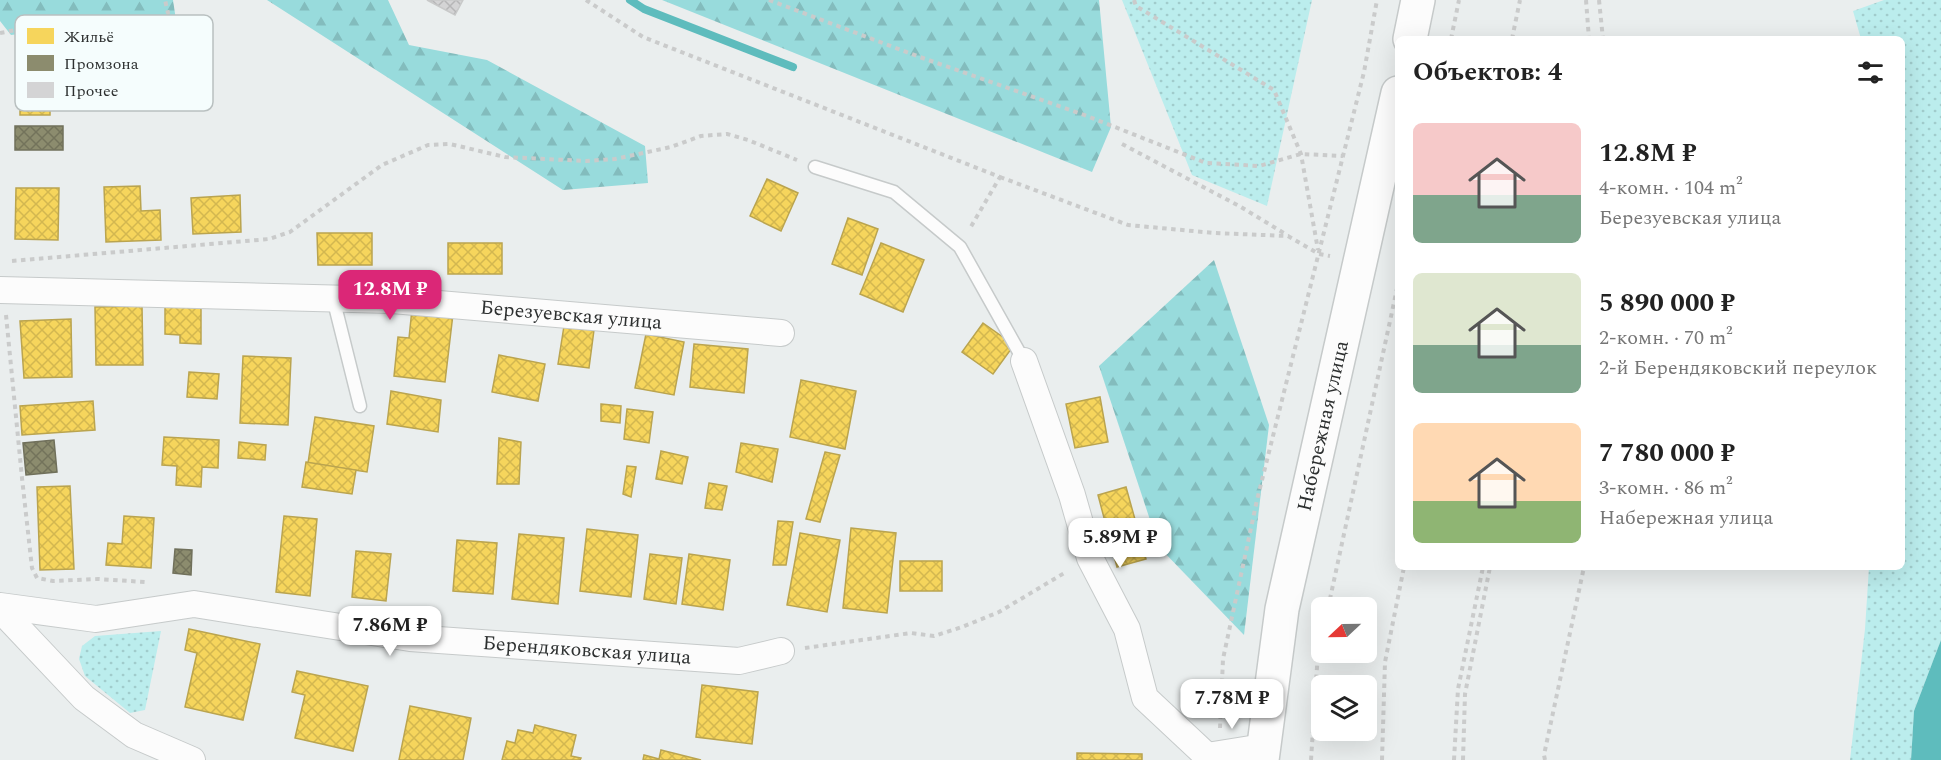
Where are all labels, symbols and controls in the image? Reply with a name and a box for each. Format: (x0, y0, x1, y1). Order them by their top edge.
legend (15, 15, 213, 111)
text: Жильё (64, 25, 114, 49)
text: Промзона (64, 52, 139, 76)
text: Объектов: 4 (1413, 52, 1562, 92)
icon: filters (1854, 56, 1887, 89)
text: Прочее (64, 79, 118, 103)
text: 12.8M ₽ (1599, 133, 1697, 173)
icon: home (1461, 147, 1533, 219)
text: 4-комн. · 104 m² (1599, 173, 1743, 203)
text: Березуевская улица (1599, 203, 1781, 233)
pin: 12.8M ₽ (335, 270, 445, 321)
text: 12.8M ₽ (352, 274, 428, 304)
text: 5 890 000 ₽ (1599, 283, 1735, 323)
street label: Березуевская улица (479, 293, 664, 338)
icon: home (1461, 297, 1533, 369)
text: 2-комн. · 70 m² (1599, 323, 1733, 353)
street label: Набережная улица (1289, 337, 1357, 514)
text: 2-й Берендяковский переулок (1599, 353, 1877, 383)
text: 7 780 000 ₽ (1599, 433, 1735, 473)
icon: home (1461, 447, 1533, 519)
text: 3-комн. · 86 m² (1599, 473, 1733, 503)
text: Набережная улица (1599, 503, 1773, 533)
pin: 5.89M ₽ (1065, 518, 1175, 569)
text: 5.89M ₽ (1082, 522, 1158, 552)
north arrow (1311, 597, 1377, 663)
map controls (1311, 597, 1377, 741)
pin: 7.86M ₽ (335, 606, 445, 657)
text: 7.86M ₽ (352, 610, 428, 640)
street label: Берендяковская улица (482, 628, 692, 673)
button: layers (1311, 675, 1377, 741)
pin: 7.78M ₽ (1177, 679, 1287, 730)
text: 7.78M ₽ (1194, 683, 1270, 713)

